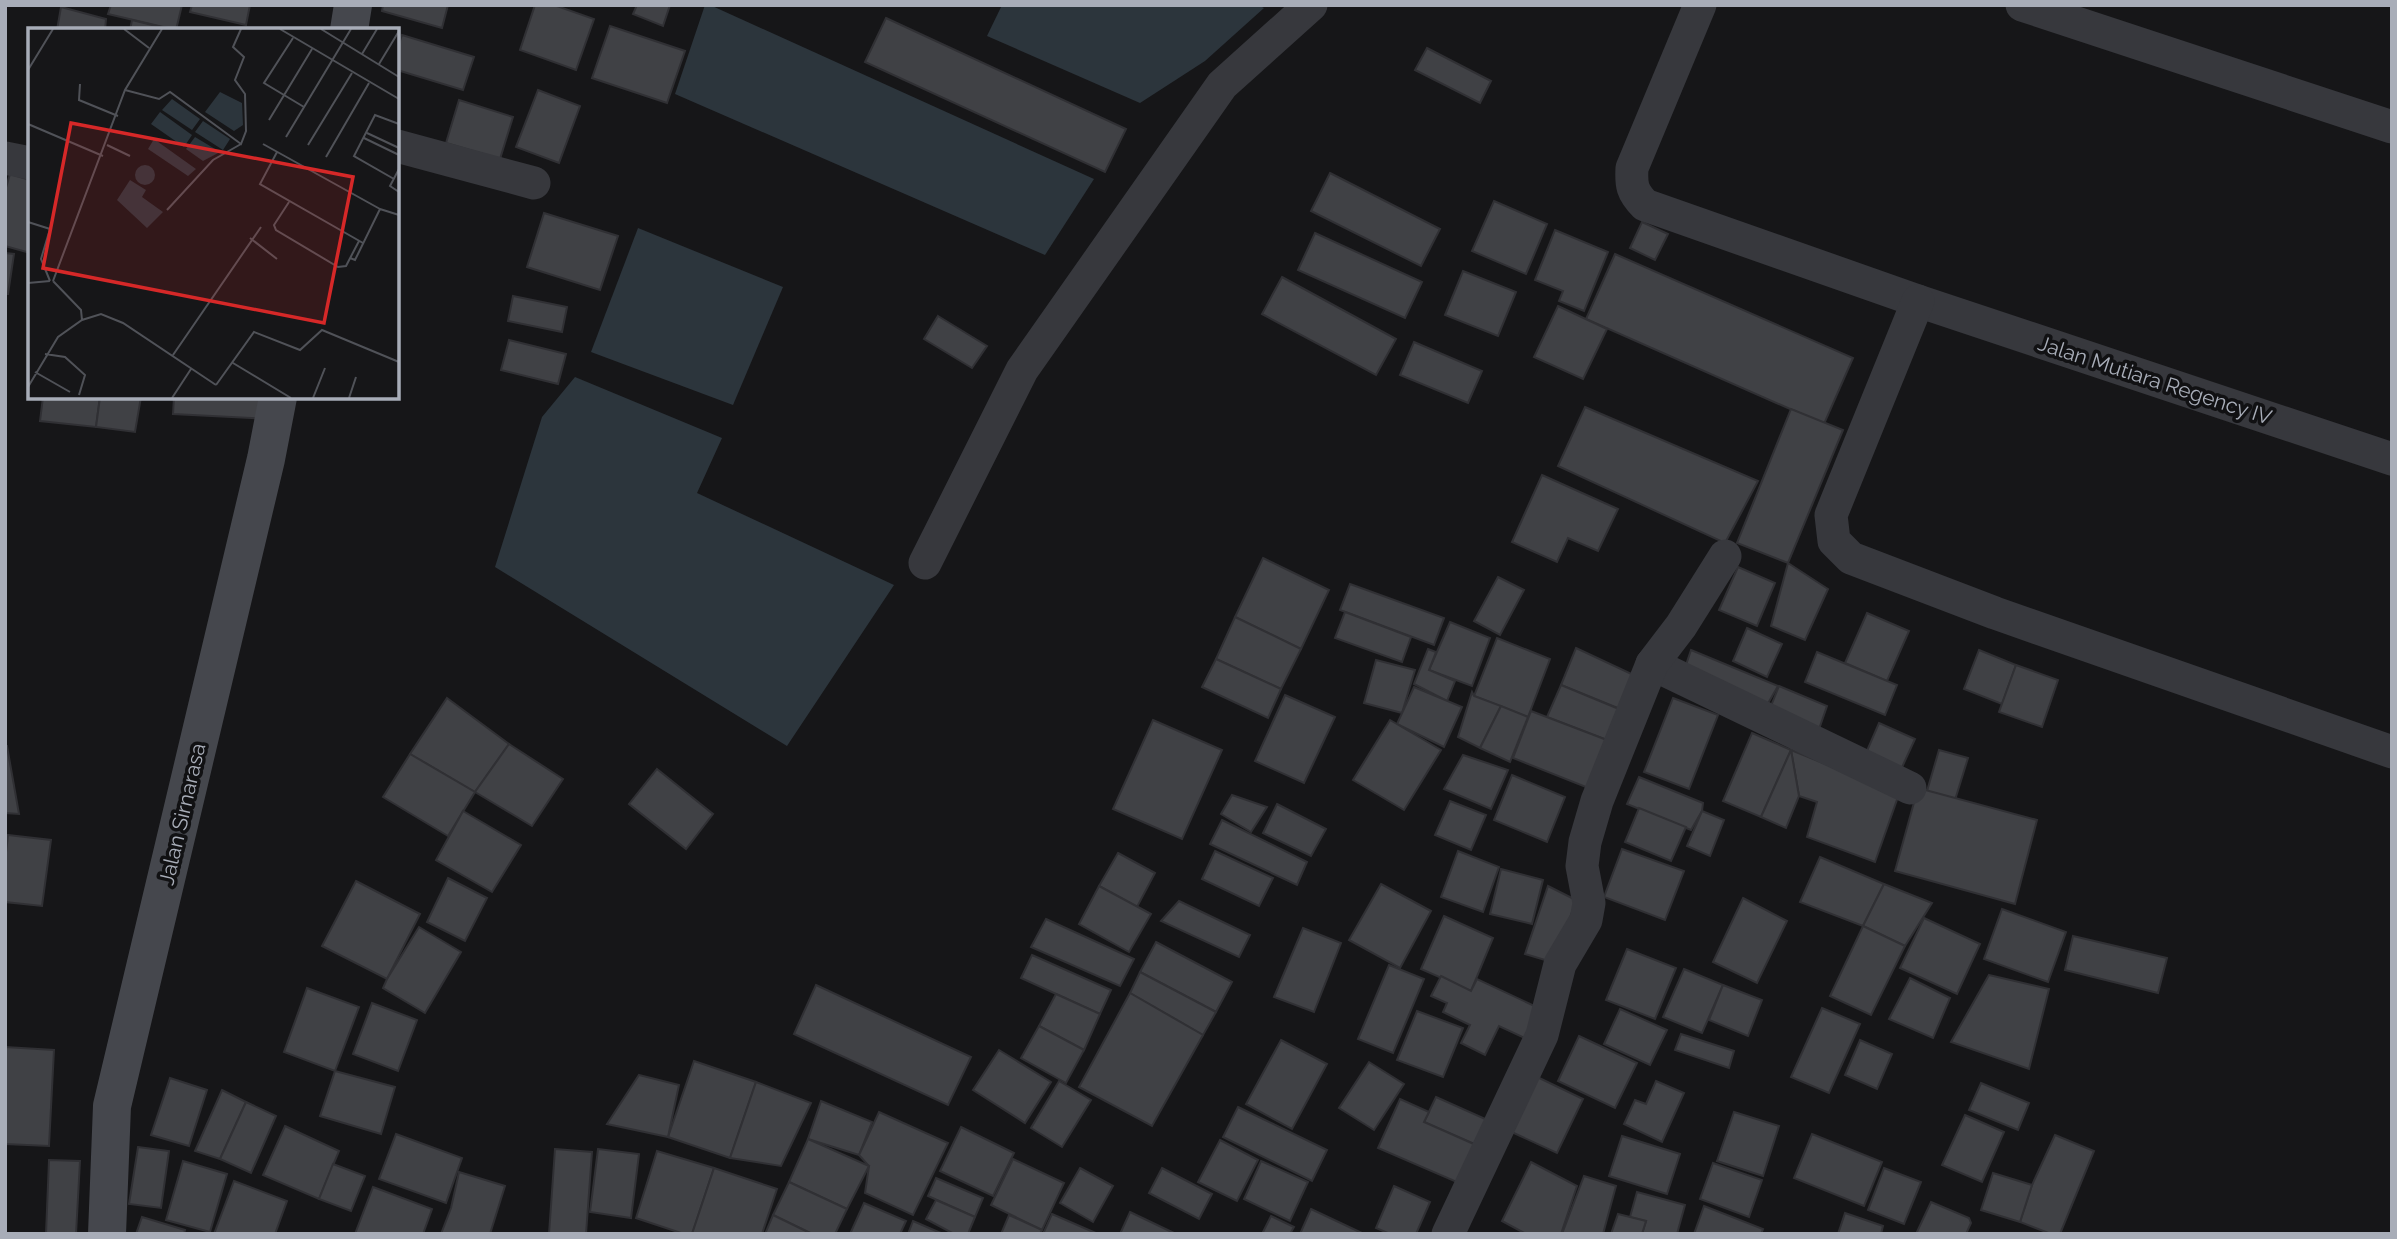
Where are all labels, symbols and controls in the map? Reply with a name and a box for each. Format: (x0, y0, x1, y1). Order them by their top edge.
inset map (28, 28, 399, 399)
street label: Jalan Mutiara Regency IV (2035, 330, 2275, 430)
street label: Jalan Sirnarasa (154, 741, 210, 887)

